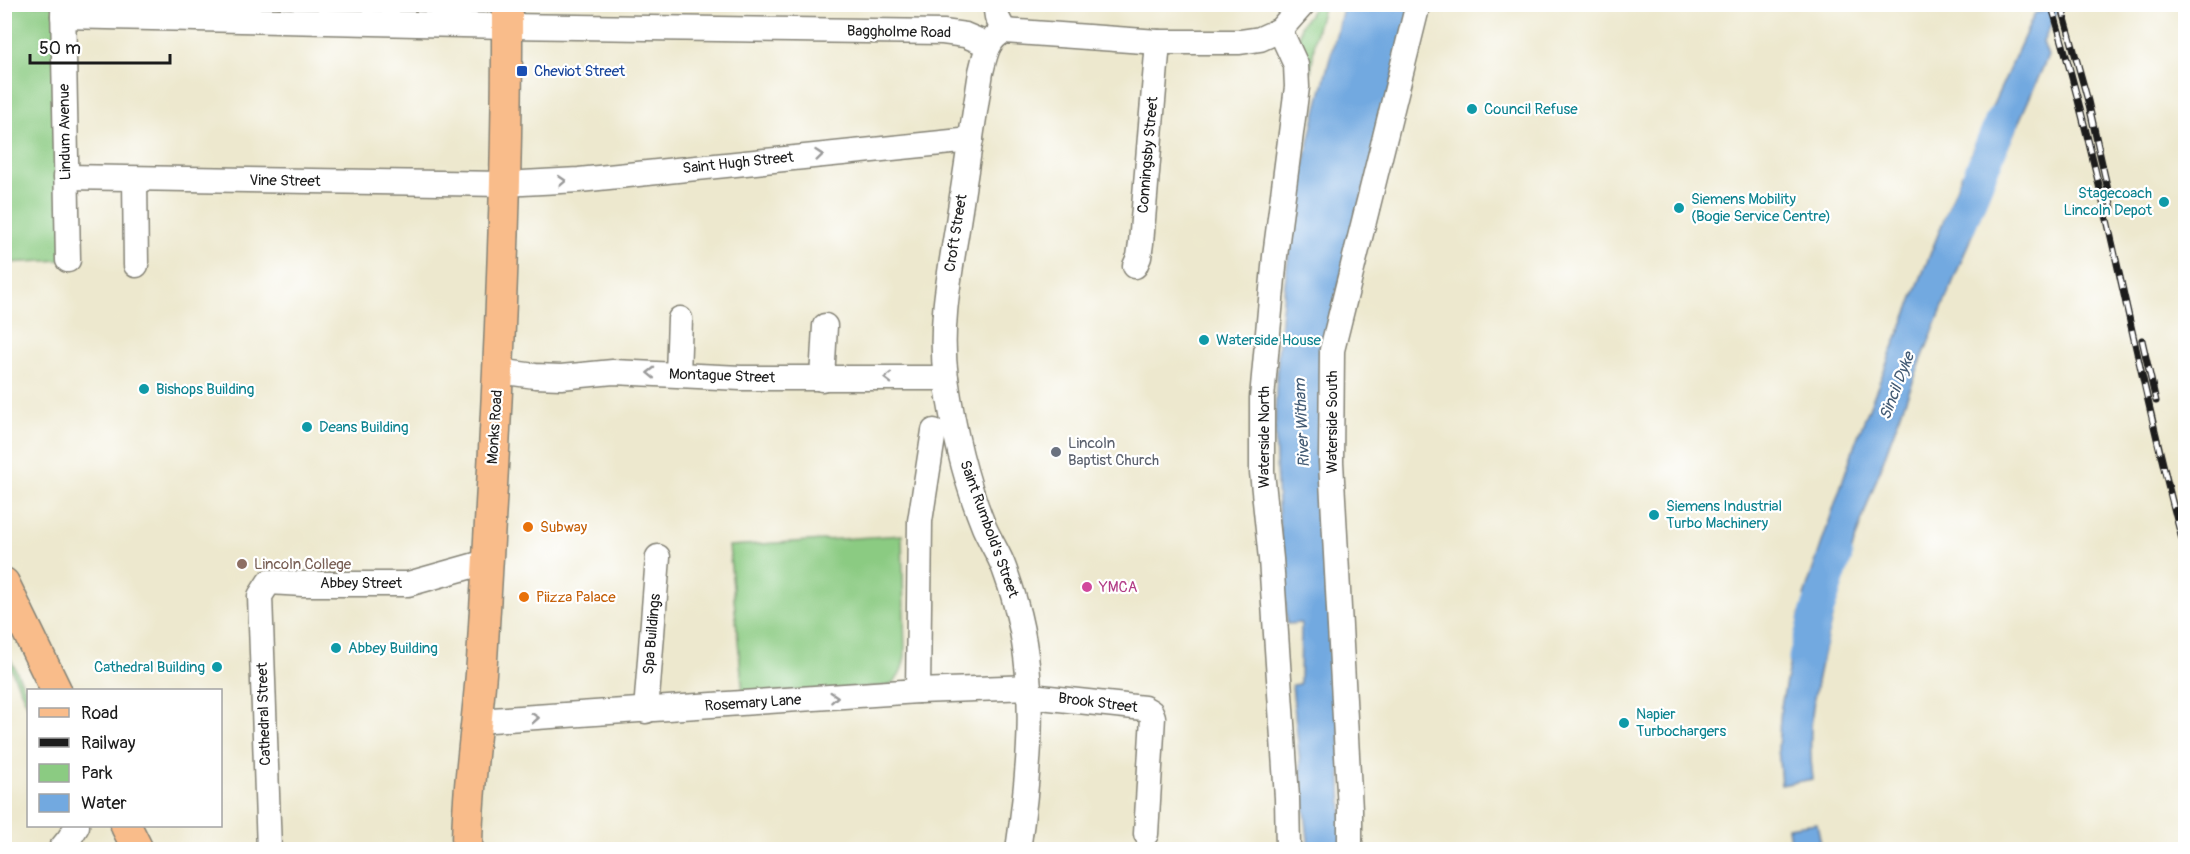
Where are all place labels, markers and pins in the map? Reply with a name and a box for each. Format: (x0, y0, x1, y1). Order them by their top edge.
place label: Cheviot Street (534, 62, 626, 81)
marker: Cheviot Street (515, 64, 529, 78)
place label: Council Refuse (1484, 100, 1578, 119)
marker: Council Refuse (1465, 102, 1479, 116)
place label: Stagecoach Lincoln Depot (2064, 184, 2153, 220)
place label: Siemens Mobility (Bogie Service Centre) (1691, 190, 1831, 226)
marker: Stagecoach Lincoln Depot (2157, 195, 2171, 209)
marker: Siemens Mobility (Bogie Service Centre) (1672, 201, 1686, 215)
place label: Waterside House (1216, 331, 1321, 350)
marker: Waterside House (1197, 333, 1211, 347)
place label: Bishops Building (156, 380, 254, 399)
marker: Bishops Building (137, 382, 151, 396)
place label: Deans Building (319, 418, 409, 437)
marker: Deans Building (300, 420, 314, 434)
place label: Lincoln Baptist Church (1068, 434, 1159, 470)
marker: Lincoln Baptist Church (1049, 445, 1063, 459)
place label: Siemens Industrial Turbo Machinery (1666, 497, 1782, 533)
marker: Siemens Industrial Turbo Machinery (1647, 508, 1661, 522)
place label: Subway (540, 518, 588, 537)
marker: Subway (521, 520, 535, 534)
place label: Lincoln College (254, 555, 352, 574)
marker: Lincoln College (235, 557, 249, 571)
place label: YMCA (1098, 578, 1138, 597)
marker: YMCA (1080, 580, 1094, 594)
place label: Piizza Palace (536, 588, 616, 607)
marker: Piizza Palace (517, 590, 531, 604)
place label: Abbey Building (348, 639, 438, 658)
marker: Abbey Building (329, 641, 343, 655)
place label: Cathedral Building (94, 658, 205, 677)
marker: Cathedral Building (210, 660, 224, 674)
place label: Napier Turbochargers (1636, 705, 1726, 741)
marker: Napier Turbochargers (1617, 716, 1631, 730)

